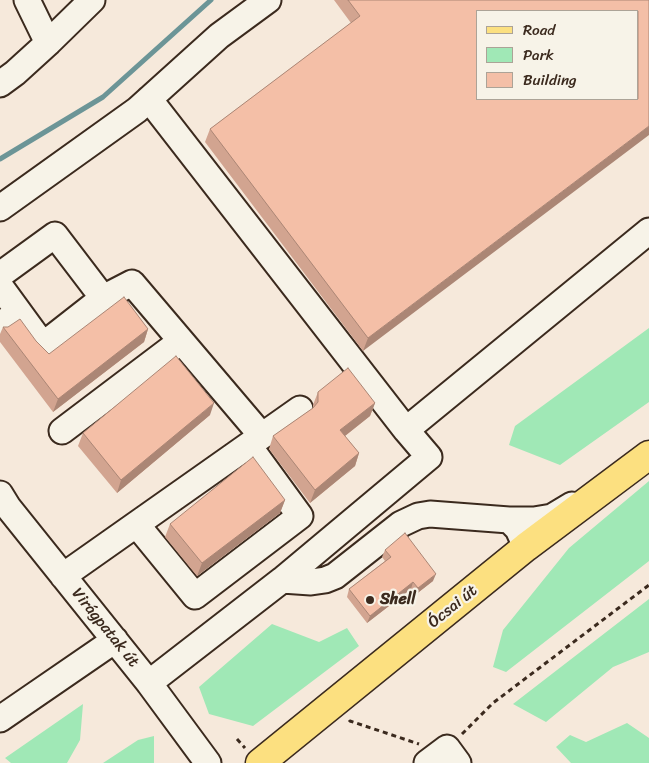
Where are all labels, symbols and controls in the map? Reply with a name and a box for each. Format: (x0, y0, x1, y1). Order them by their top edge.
legend (477, 10, 639, 100)
text: Road (523, 17, 555, 43)
text: Park (523, 42, 554, 68)
text: Building (523, 67, 577, 93)
street label: Ócsai út (424, 581, 482, 633)
street label: Virágpatak út (67, 585, 143, 671)
place label: Shell (380, 590, 416, 610)
marker: Shell (364, 594, 376, 606)

